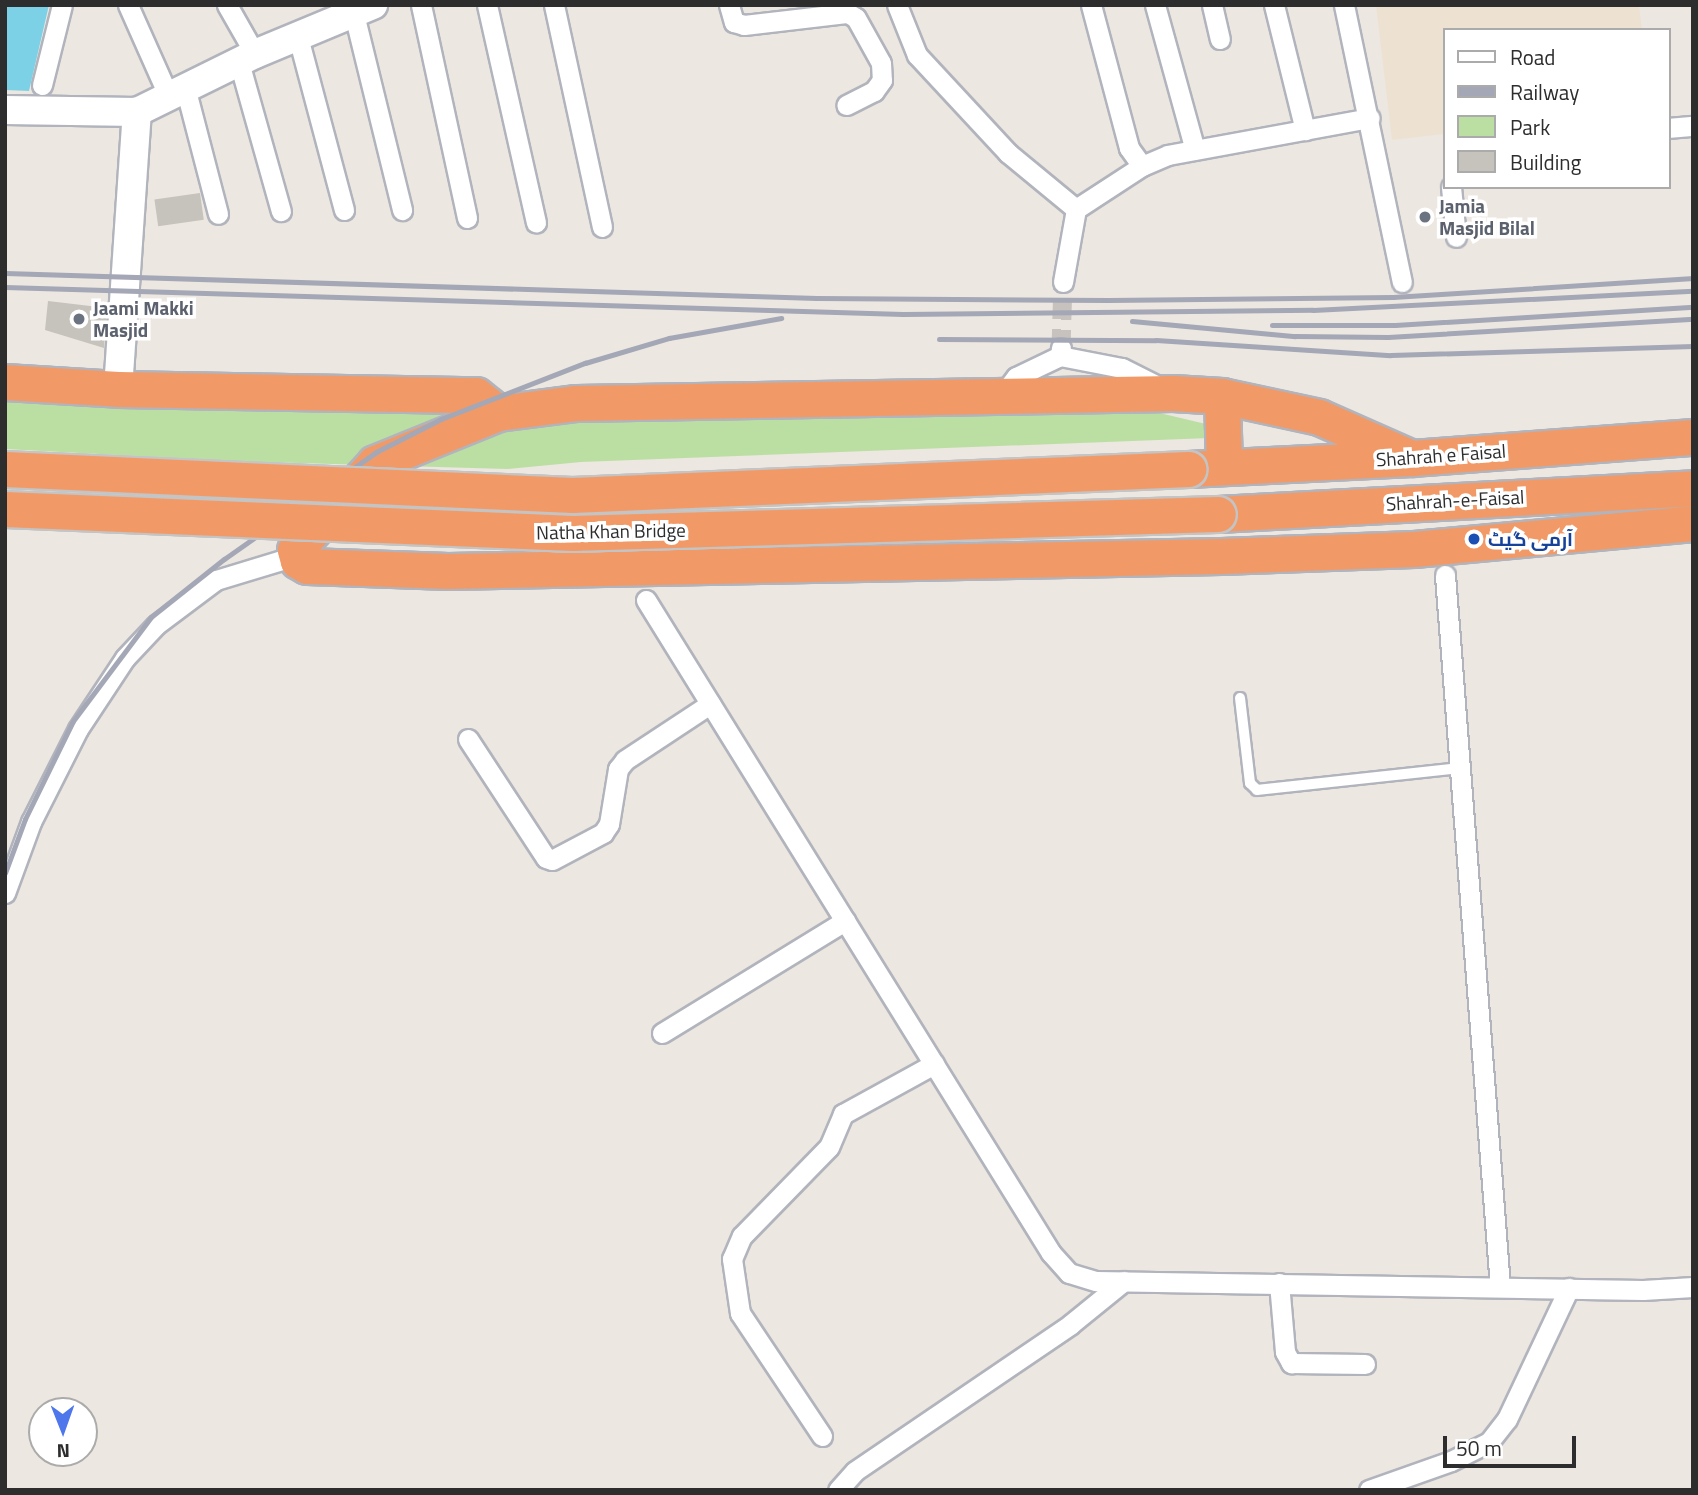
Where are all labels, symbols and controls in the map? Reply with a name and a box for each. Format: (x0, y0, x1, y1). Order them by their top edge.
legend (1442, 28, 1670, 189)
text: Road (1510, 41, 1555, 73)
text: Railway (1510, 76, 1579, 108)
text: Park (1510, 111, 1550, 143)
text: Building (1510, 146, 1581, 178)
place label: Jamia Masjid Bilal (1439, 195, 1535, 239)
marker: Jamia Masjid Bilal (1417, 209, 1433, 225)
place label: Jaami Makki Masjid (93, 297, 194, 341)
marker: Jaami Makki Masjid (71, 311, 87, 327)
street label: Shahrah e Faisal (1375, 439, 1507, 471)
street label: Shahrah-e-Faisal (1385, 485, 1525, 515)
street label: Natha Khan Bridge (536, 518, 686, 544)
place label: آرمی گیٹ (1488, 528, 1573, 550)
marker: آرمی گیٹ (1466, 531, 1482, 547)
north arrow (28, 1397, 98, 1467)
scale bar (1446, 1422, 1579, 1466)
text: 50 m (1456, 1432, 1502, 1464)
text: N (57, 1437, 70, 1466)

